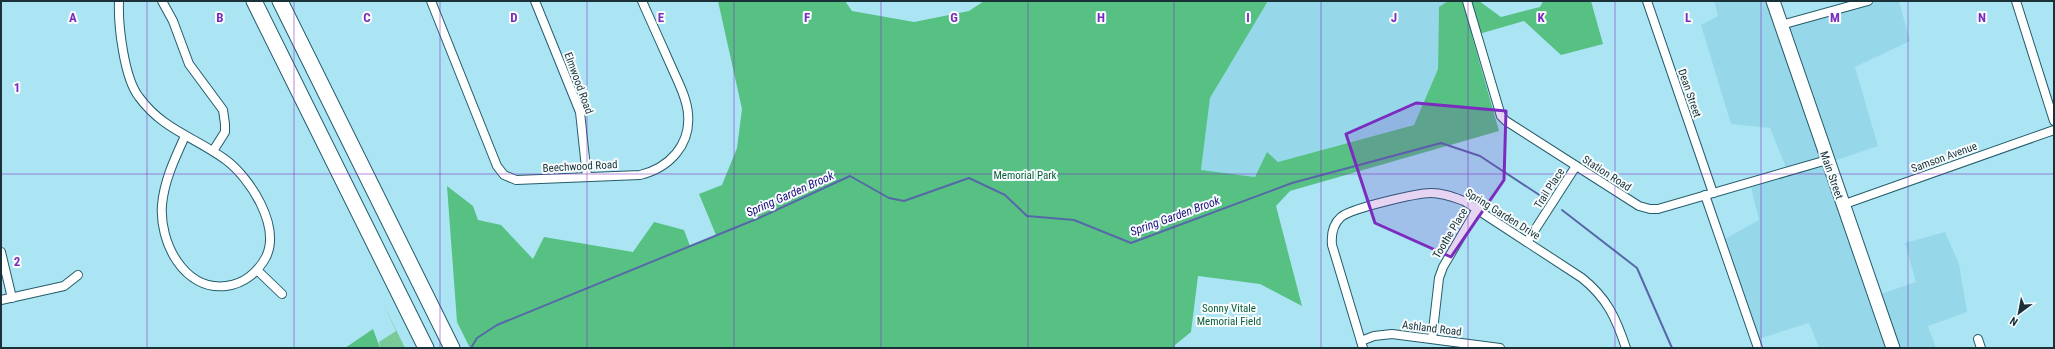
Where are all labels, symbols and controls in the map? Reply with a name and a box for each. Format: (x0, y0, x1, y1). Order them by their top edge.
text: A (69, 10, 77, 25)
text: B (216, 10, 224, 25)
text: C (363, 10, 371, 25)
text: D (510, 10, 518, 25)
text: E (658, 10, 665, 25)
text: F (804, 10, 810, 25)
text: G (950, 10, 958, 25)
text: H (1097, 10, 1105, 25)
text: I (1246, 10, 1250, 25)
text: J (1391, 10, 1397, 25)
text: K (1537, 10, 1545, 25)
text: L (1685, 10, 1691, 25)
text: M (1830, 10, 1840, 25)
text: N (1978, 10, 1986, 25)
street label: Elmwood Road (561, 51, 596, 116)
street label: Dean Street (1675, 67, 1704, 119)
text: 1 (14, 80, 20, 95)
street label: Samson Avenue (1909, 140, 1979, 175)
street label: Main Street (1817, 150, 1846, 201)
street label: Station Road (1580, 153, 1634, 194)
street label: Beechwood Road (542, 158, 618, 175)
street label: Trail Place (1532, 166, 1567, 211)
water label: Spring Garden Brook (744, 168, 837, 220)
park label: Memorial Park (993, 169, 1057, 182)
street label: Spring Garden Drive (1463, 186, 1543, 243)
water label: Spring Garden Brook (1128, 193, 1222, 239)
street label: Toothe Place (1430, 206, 1471, 261)
text: 2 (14, 254, 21, 269)
north arrow (1999, 293, 2039, 333)
park label: Sonny Vitale Memorial Field (1197, 302, 1261, 328)
text: N (2007, 314, 2020, 328)
street label: Ashland Road (1401, 318, 1462, 339)

